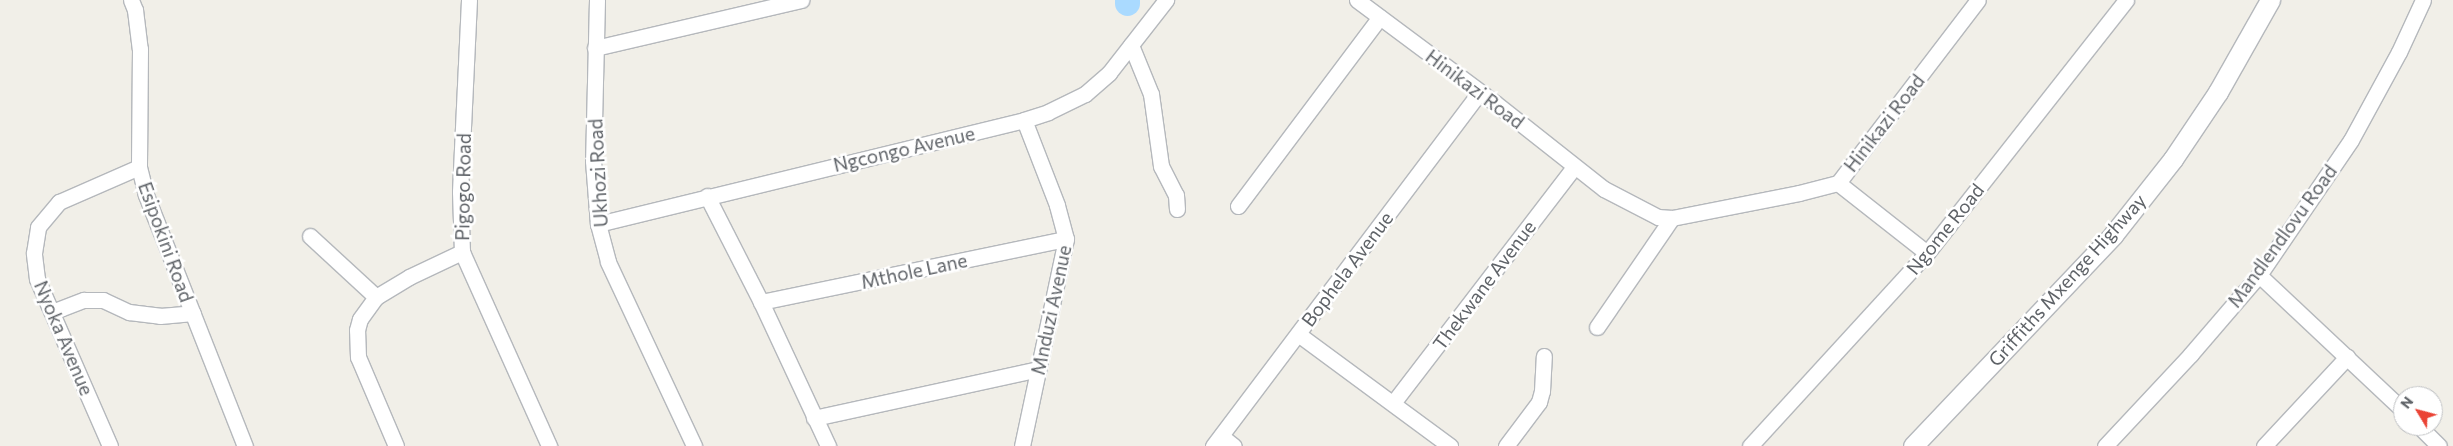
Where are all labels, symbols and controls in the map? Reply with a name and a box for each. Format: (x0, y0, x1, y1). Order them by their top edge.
street label: Hinikazi Road (1421, 45, 1529, 133)
street label: Hinikazi Road (1839, 70, 1929, 176)
street label: Ukhozi Road (584, 118, 612, 228)
street label: Ngcongo Avenue (831, 122, 977, 176)
street label: Pigogo Road (451, 133, 475, 241)
street label: Mandlendlovu Road (2223, 160, 2341, 312)
street label: Esipokini Road (134, 179, 198, 305)
street label: Ngome Road (1901, 179, 1989, 279)
street label: Griffiths Mxenge Highway (1984, 189, 2150, 371)
street label: Bophela Avenue (1297, 207, 1397, 331)
street label: Thekwane Avenue (1428, 216, 1540, 354)
street label: Mnduzi Avenue (1026, 243, 1076, 377)
street label: Mthole Lane (859, 249, 969, 293)
street label: Nyoka Avenue (30, 277, 98, 399)
north arrow (2393, 386, 2443, 436)
text: N (2396, 393, 2416, 412)

